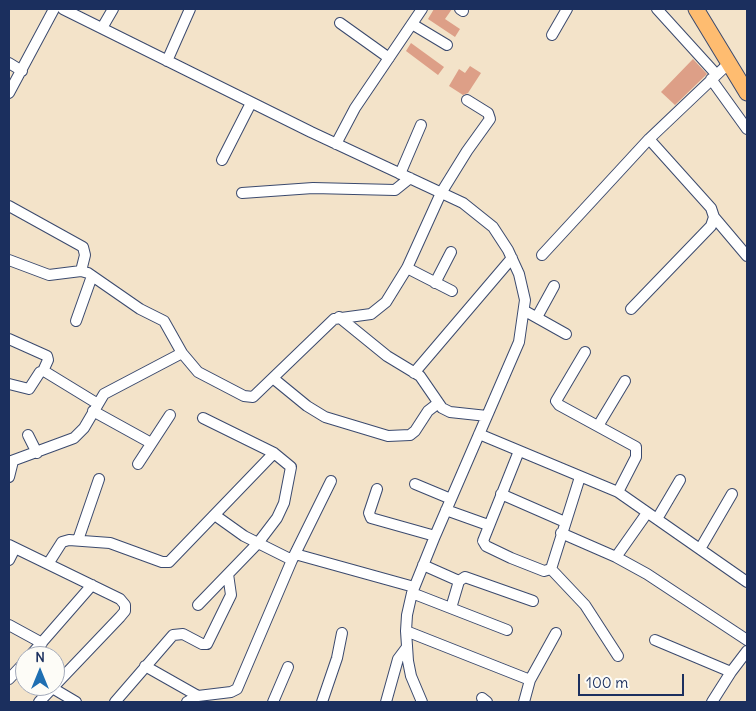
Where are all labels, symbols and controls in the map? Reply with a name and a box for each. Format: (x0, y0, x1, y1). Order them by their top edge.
north arrow (15, 646, 65, 696)
text: N (35, 648, 45, 666)
scale bar (581, 664, 687, 696)
text: 100 m (586, 673, 628, 692)

